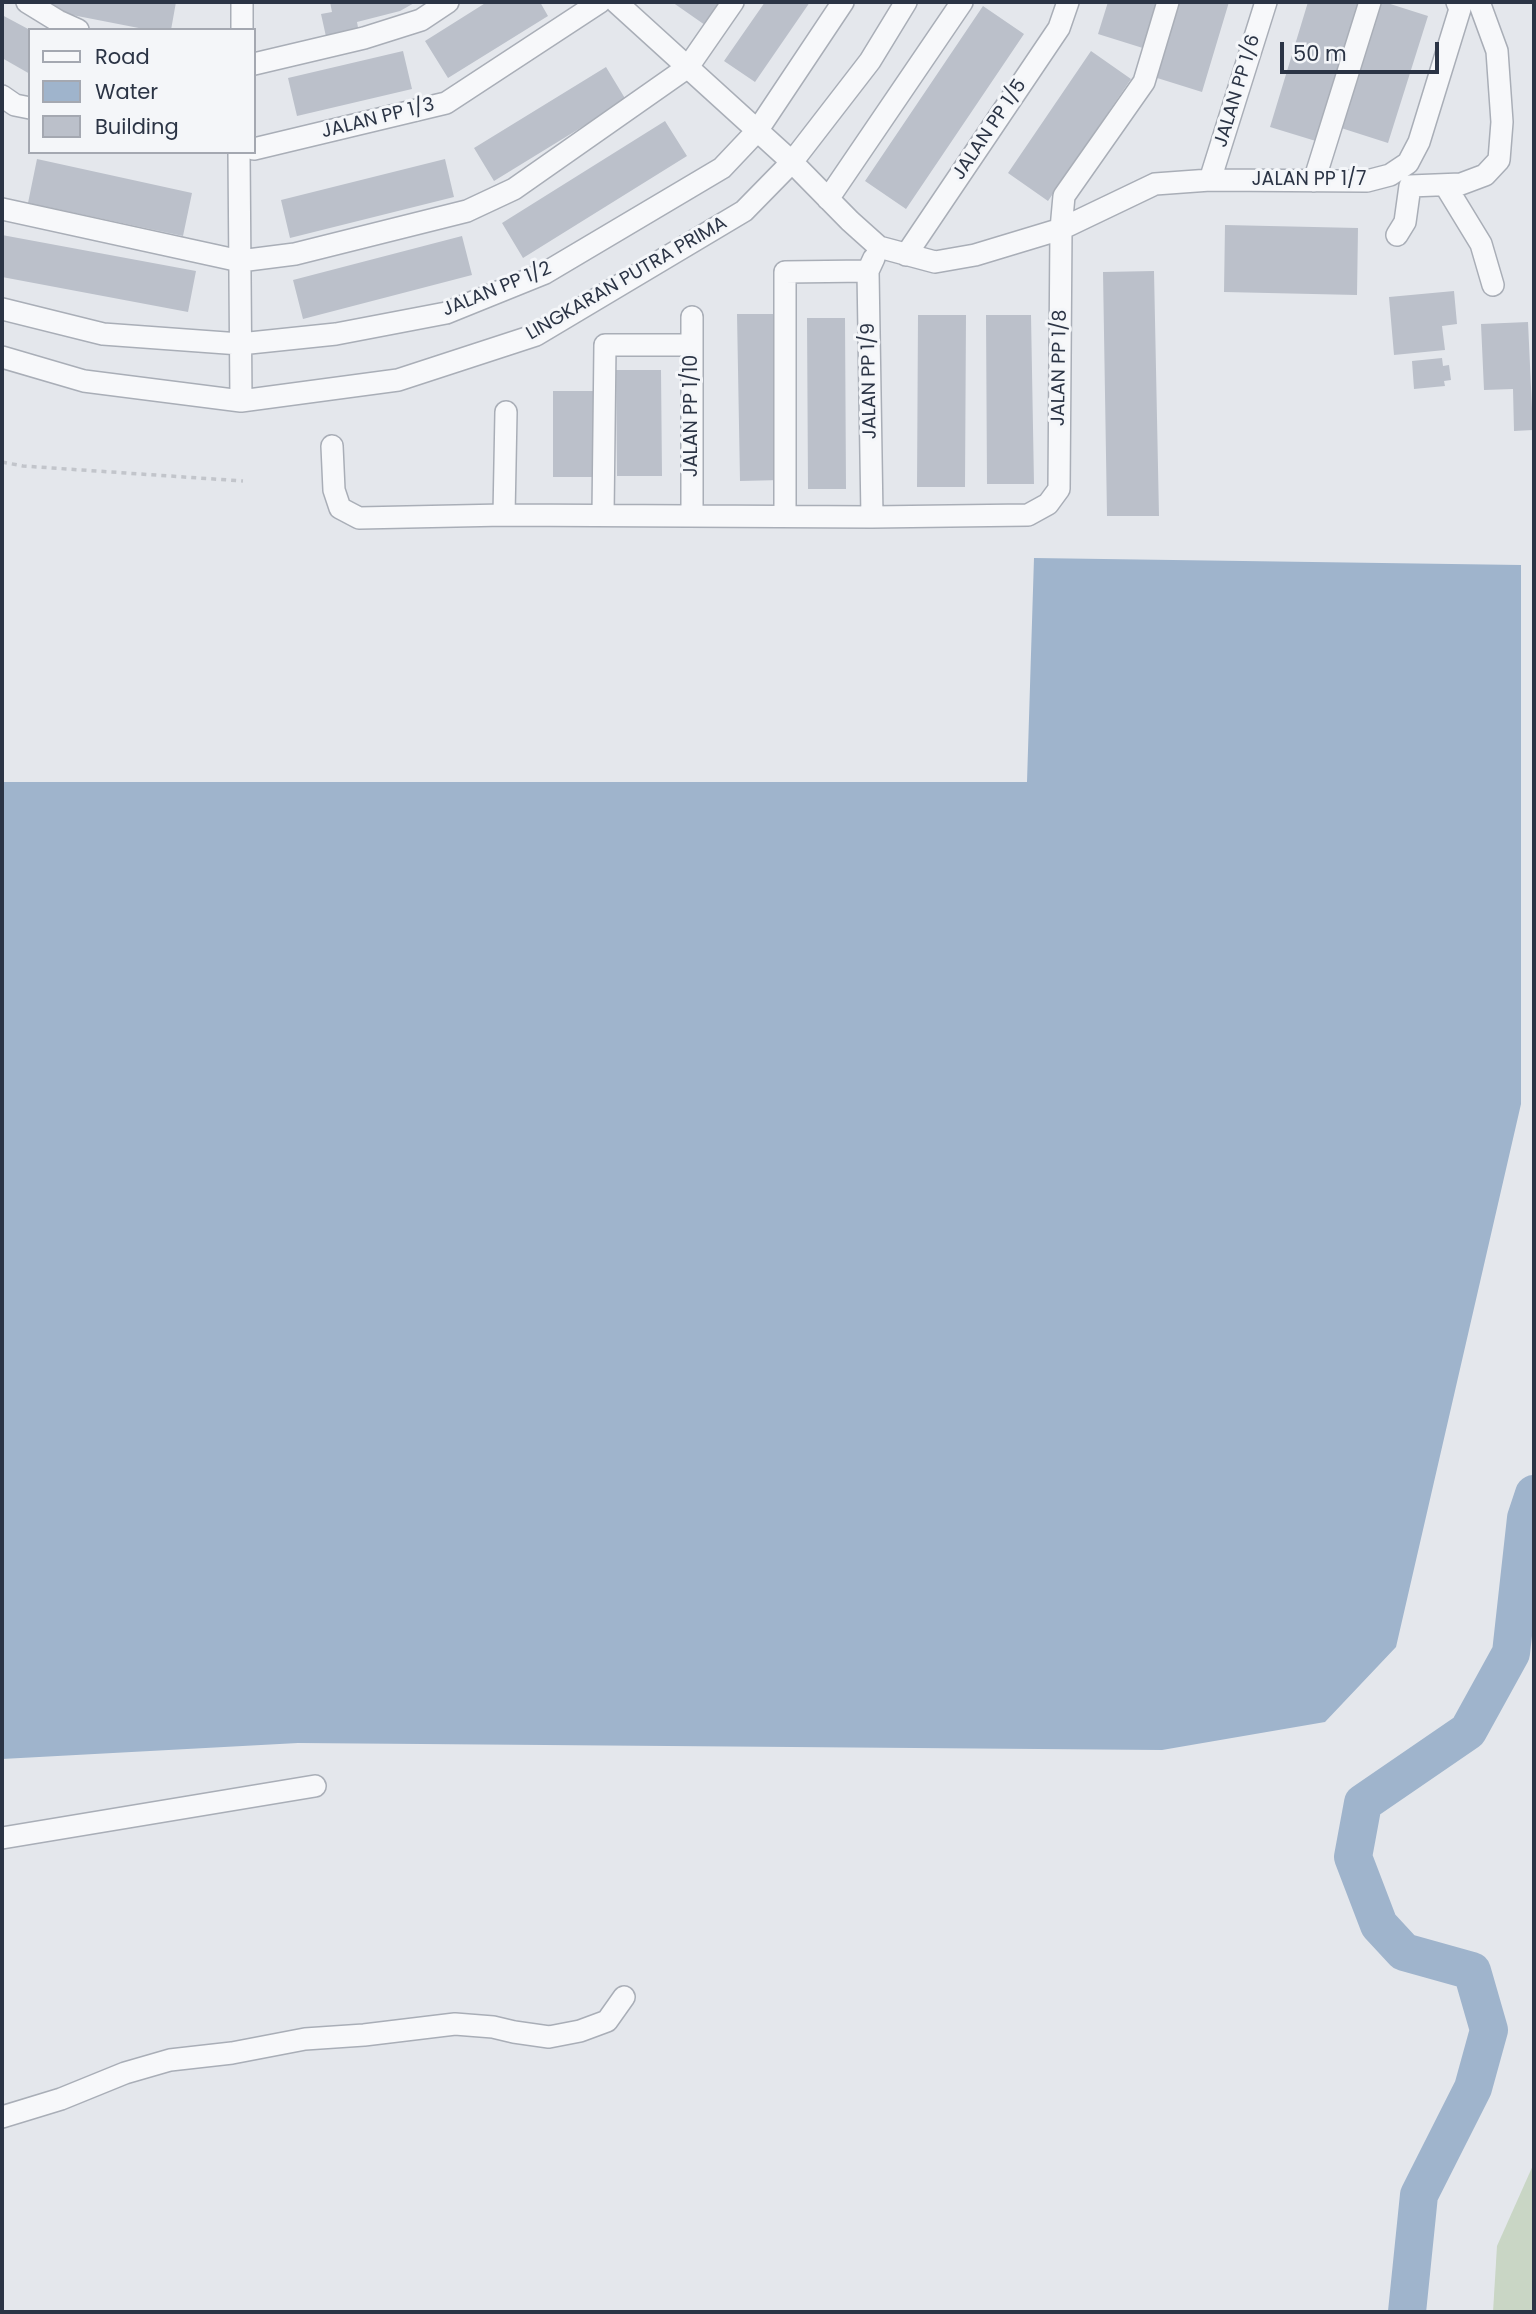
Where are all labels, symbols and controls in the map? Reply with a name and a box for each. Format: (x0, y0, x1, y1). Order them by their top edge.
legend (28, 28, 256, 154)
scale bar (1284, 28, 1443, 72)
street label: JALAN PP 1/6 (1210, 32, 1266, 150)
text: 50 m (1293, 39, 1347, 68)
text: Road (95, 42, 150, 71)
street label: JALAN PP 1/5 (948, 75, 1032, 185)
text: Water (95, 77, 158, 106)
street label: JALAN PP 1/3 (319, 94, 437, 144)
text: Building (95, 112, 179, 141)
street label: JALAN PP 1/7 (1252, 169, 1366, 191)
street label: LINGKARAN PUTRA PRIMA (523, 212, 731, 346)
street label: JALAN PP 1/2 (439, 258, 555, 322)
street label: JALAN PP 1/8 (1048, 310, 1072, 426)
street label: JALAN PP 1/9 (858, 323, 882, 439)
street label: JALAN PP 1/10 (681, 355, 703, 477)

